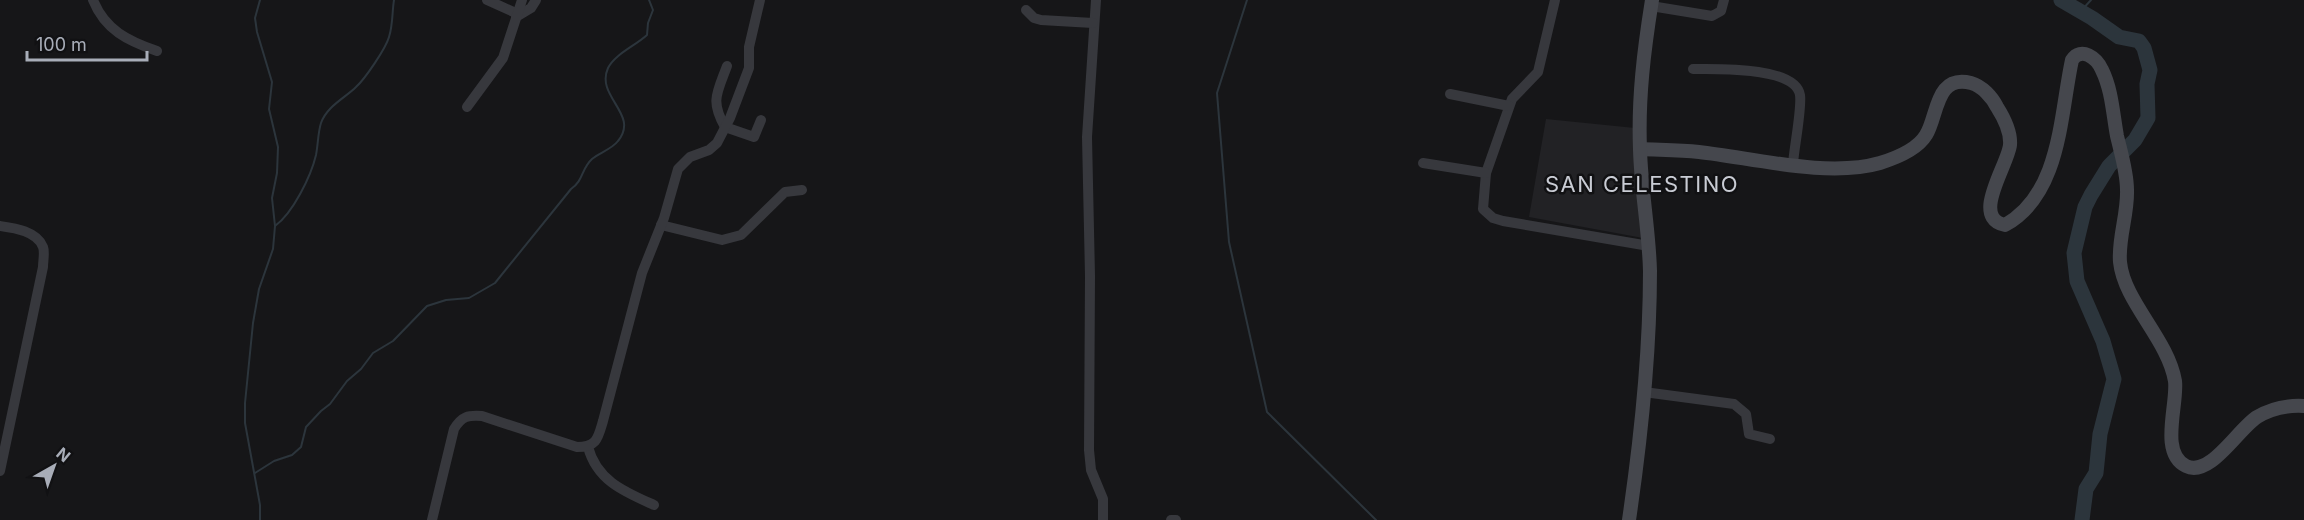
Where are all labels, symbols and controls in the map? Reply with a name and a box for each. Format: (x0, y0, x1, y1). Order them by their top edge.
scale bar (27, 24, 147, 62)
text: 100 m (36, 34, 87, 55)
district label: SAN CELESTINO (1545, 171, 1739, 197)
north arrow (24, 436, 84, 496)
text: N (53, 443, 75, 466)

